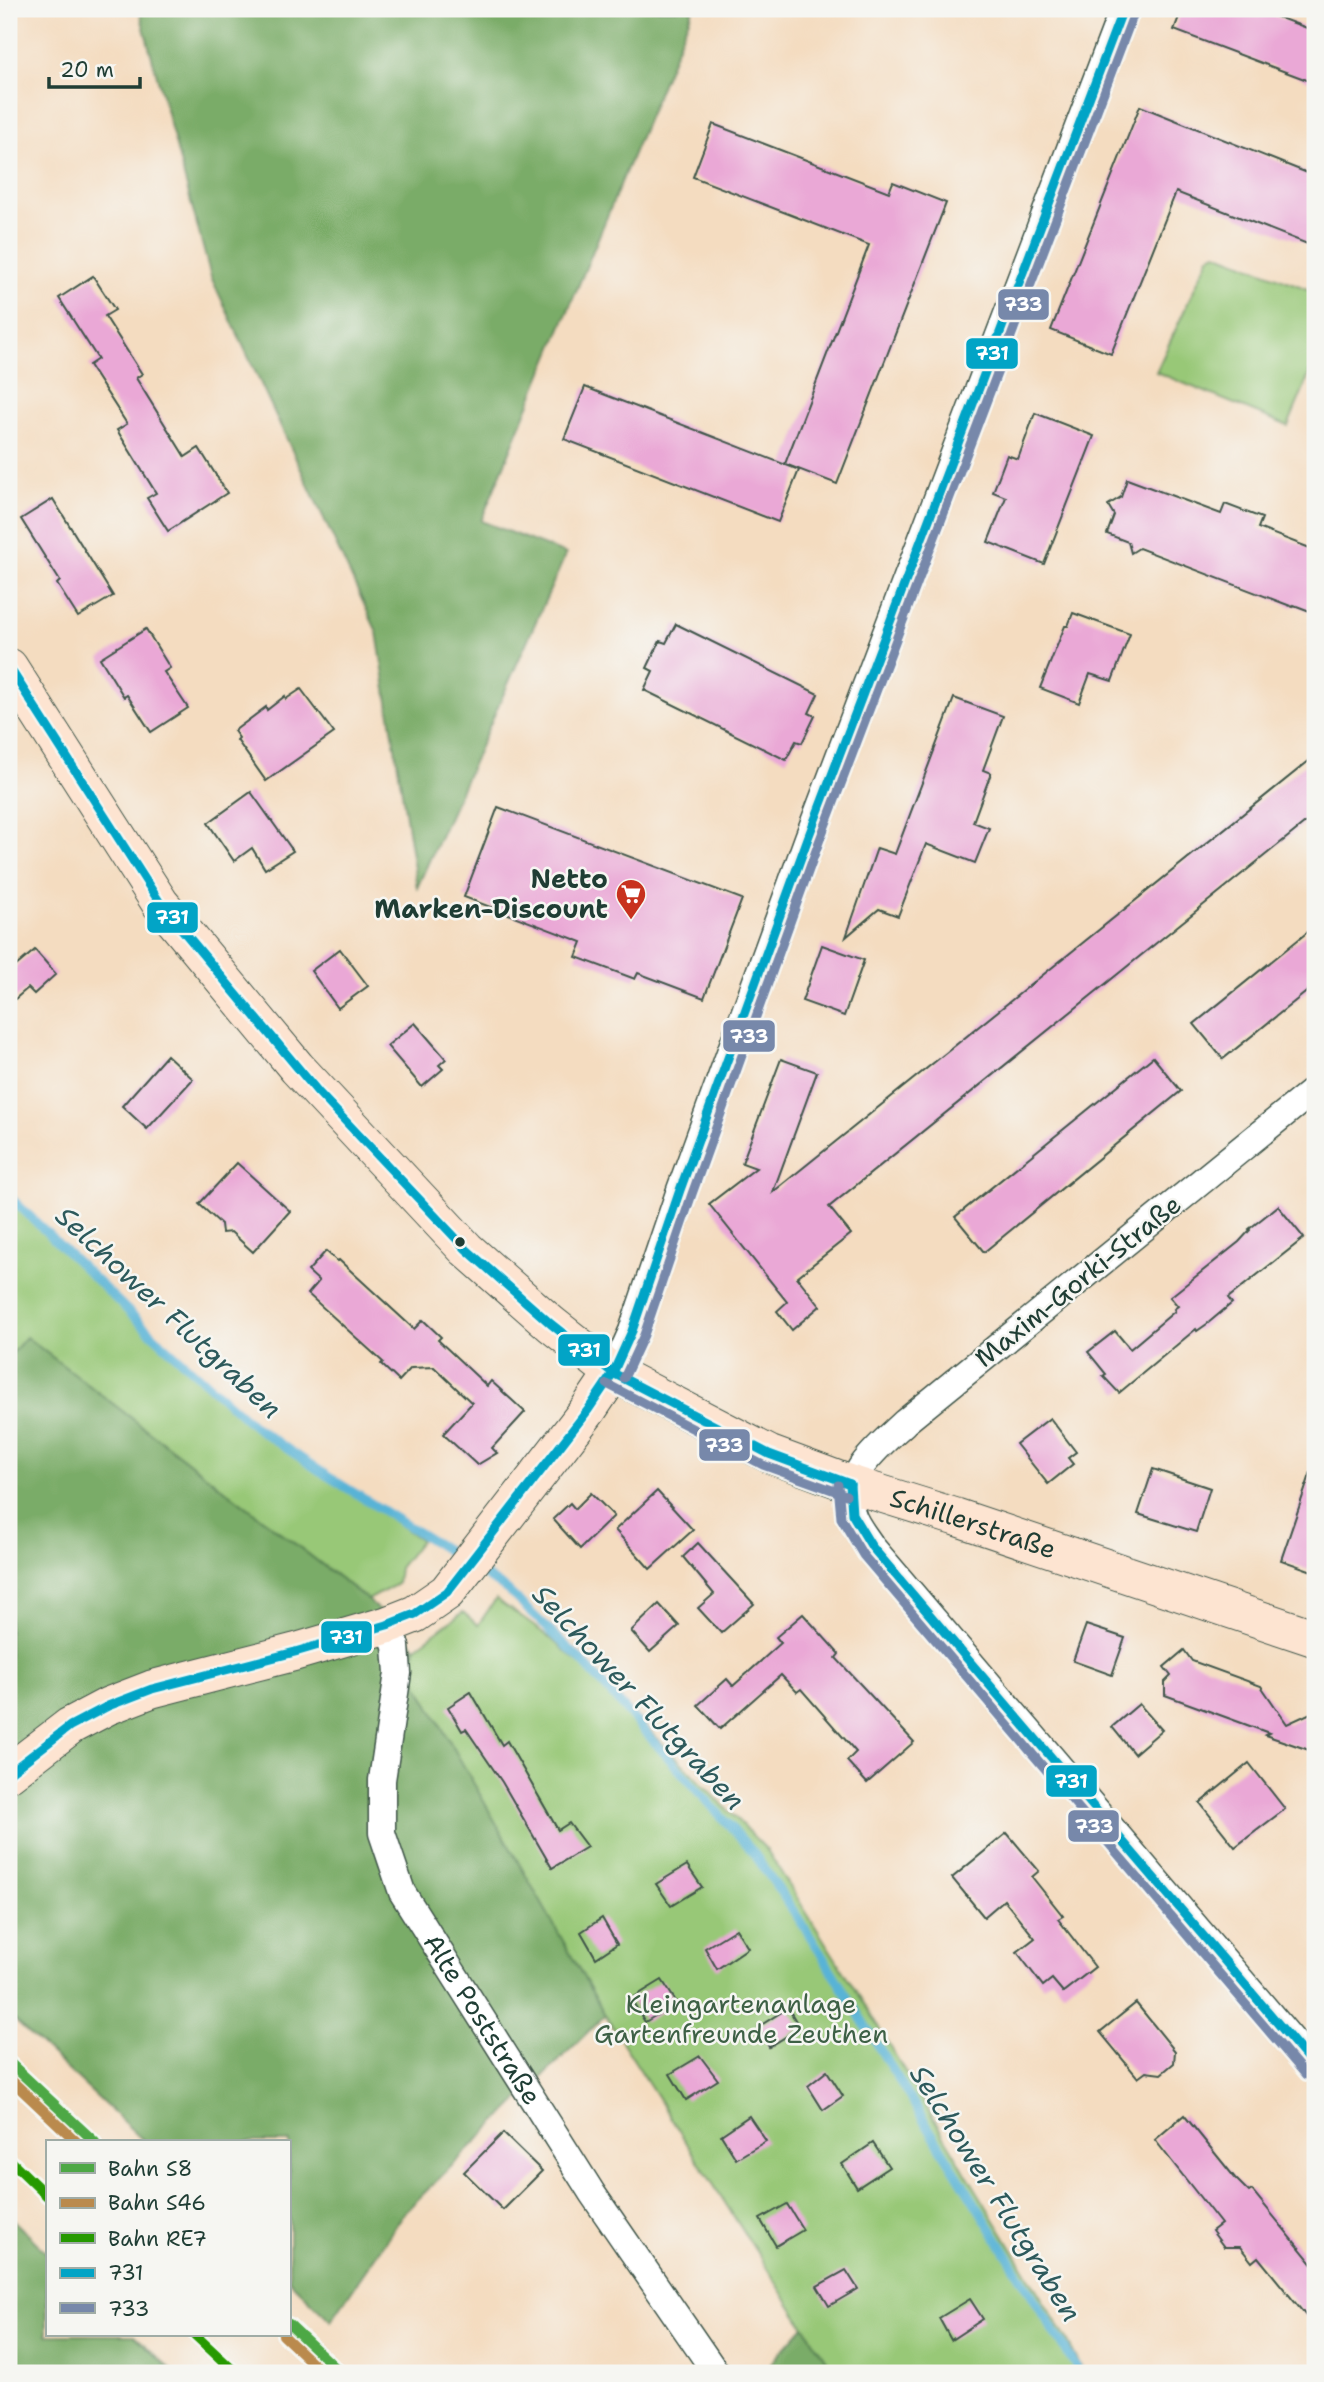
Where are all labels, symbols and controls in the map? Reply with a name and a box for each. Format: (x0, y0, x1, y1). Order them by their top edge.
scale bar (49, 46, 140, 90)
text: 20 m (60, 56, 114, 84)
line badge: 733 (997, 288, 1050, 321)
text: 733 (1004, 292, 1042, 317)
line badge: 731 (965, 337, 1019, 370)
text: 731 (975, 341, 1009, 366)
place label: Netto Marken-Discount (374, 861, 608, 926)
supermarket icon: Netto Marken-Discount (614, 877, 648, 921)
line badge: 731 (146, 901, 199, 934)
text: 731 (155, 905, 189, 930)
line badge: 733 (722, 1019, 776, 1053)
text: 733 (730, 1024, 768, 1049)
street label: Maxim-Gorki-Straße (967, 1186, 1188, 1375)
water label: Selchower Flutgraben (48, 1197, 290, 1427)
unlabelled marker (453, 1235, 467, 1249)
line badge: 731 (557, 1333, 611, 1367)
text: 731 (567, 1338, 601, 1363)
line badge: 733 (698, 1428, 751, 1462)
text: 733 (705, 1433, 743, 1458)
street label: Schillerstraße (886, 1480, 1061, 1566)
water label: Selchower Flutgraben (524, 1576, 754, 1818)
line badge: 731 (320, 1620, 373, 1654)
text: 731 (329, 1625, 363, 1650)
line badge: 731 (1045, 1764, 1098, 1798)
text: 731 (1054, 1769, 1088, 1794)
line badge: 733 (1067, 1809, 1120, 1843)
text: 733 (1075, 1814, 1113, 1839)
street label: Alte Poststraße (416, 1927, 550, 2111)
park label: Kleingartenanlage Gartenfreunde Zeuthen (594, 1986, 888, 2051)
water label: Selchower Flutgraben (901, 2057, 1091, 2329)
legend (46, 2140, 290, 2336)
text: Bahn S8 (108, 2155, 192, 2183)
text: Bahn S46 (108, 2189, 206, 2217)
text: Bahn RE7 (108, 2225, 207, 2253)
text: 731 (108, 2259, 144, 2287)
text: 733 (108, 2295, 149, 2323)

